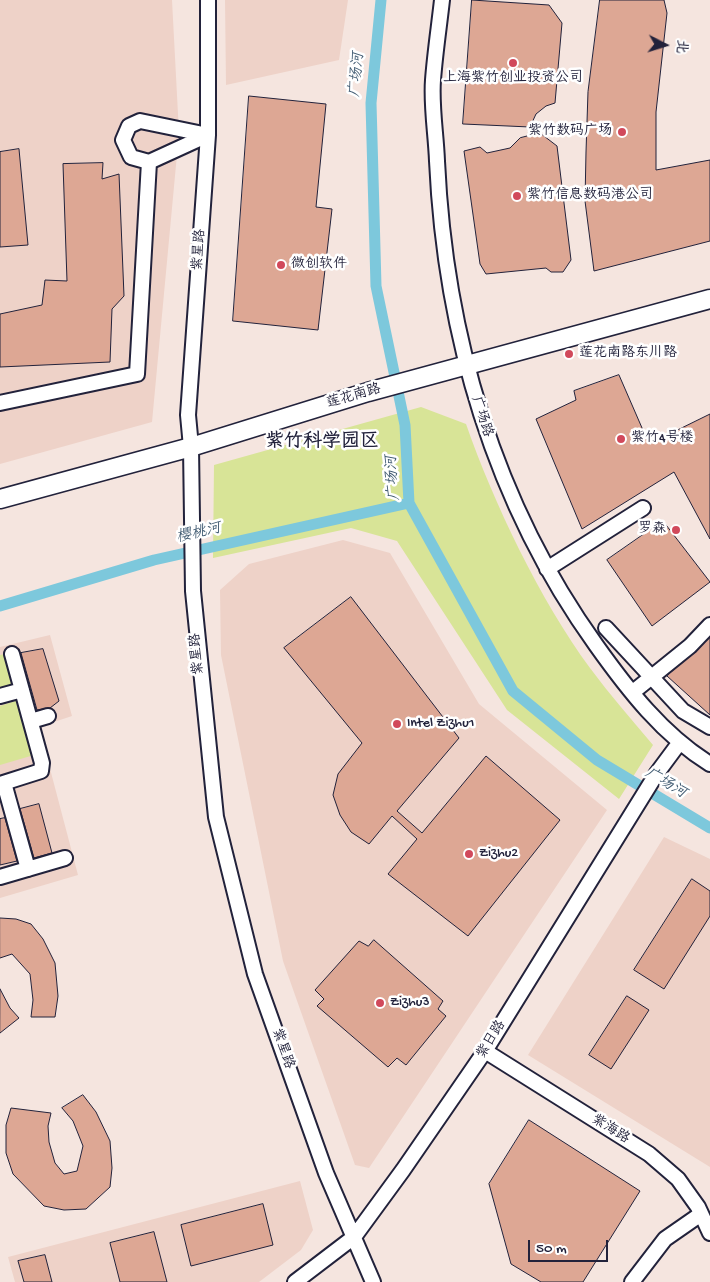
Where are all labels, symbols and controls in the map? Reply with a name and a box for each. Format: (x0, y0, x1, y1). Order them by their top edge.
north arrow (640, 20, 690, 70)
text: 北 (671, 39, 690, 54)
water label: 广场河 (347, 52, 369, 98)
marker: 上海紫竹创业投资公司 (507, 57, 519, 69)
place label: 上海紫竹创业投资公司 (443, 71, 583, 87)
place label: 紫竹数码广场 (528, 124, 612, 140)
marker: 紫竹数码广场 (616, 126, 628, 138)
place label: 紫竹信息数码港公司 (527, 188, 653, 204)
marker: 紫竹信息数码港公司 (511, 190, 523, 202)
street label: 紫星路 (190, 228, 210, 272)
place label: 微创软件 (291, 257, 347, 273)
marker: 微创软件 (275, 259, 287, 271)
place label: 莲花南路东川路 (579, 346, 677, 362)
marker: 莲花南路东川路 (563, 348, 575, 360)
street label: 莲花南路 (325, 381, 383, 413)
street label: 广场路 (467, 394, 495, 440)
place label: 紫竹4号楼 (631, 431, 694, 447)
district label: 紫竹科学园区 (265, 432, 379, 454)
marker: 紫竹4号楼 (615, 433, 627, 445)
water label: 广场河 (383, 455, 405, 501)
water label: 樱桃河 (175, 520, 223, 548)
place label: 罗森 (638, 522, 666, 538)
marker: 罗森 (670, 524, 682, 536)
street label: 紫星路 (188, 632, 208, 676)
place label: Intel Zizhu1 (407, 716, 474, 732)
marker: Intel Zizhu1 (391, 718, 403, 730)
water label: 广场河 (641, 765, 689, 803)
place label: Zizhu2 (479, 846, 518, 862)
marker: Zizhu2 (463, 848, 475, 860)
place label: Zizhu3 (390, 995, 430, 1011)
marker: Zizhu3 (374, 997, 386, 1009)
street label: 紫日路 (474, 1018, 510, 1062)
street label: 紫星路 (267, 1026, 297, 1072)
street label: 紫海路 (588, 1112, 632, 1148)
scale bar (530, 1230, 610, 1262)
text: 50 m (536, 1240, 567, 1258)

